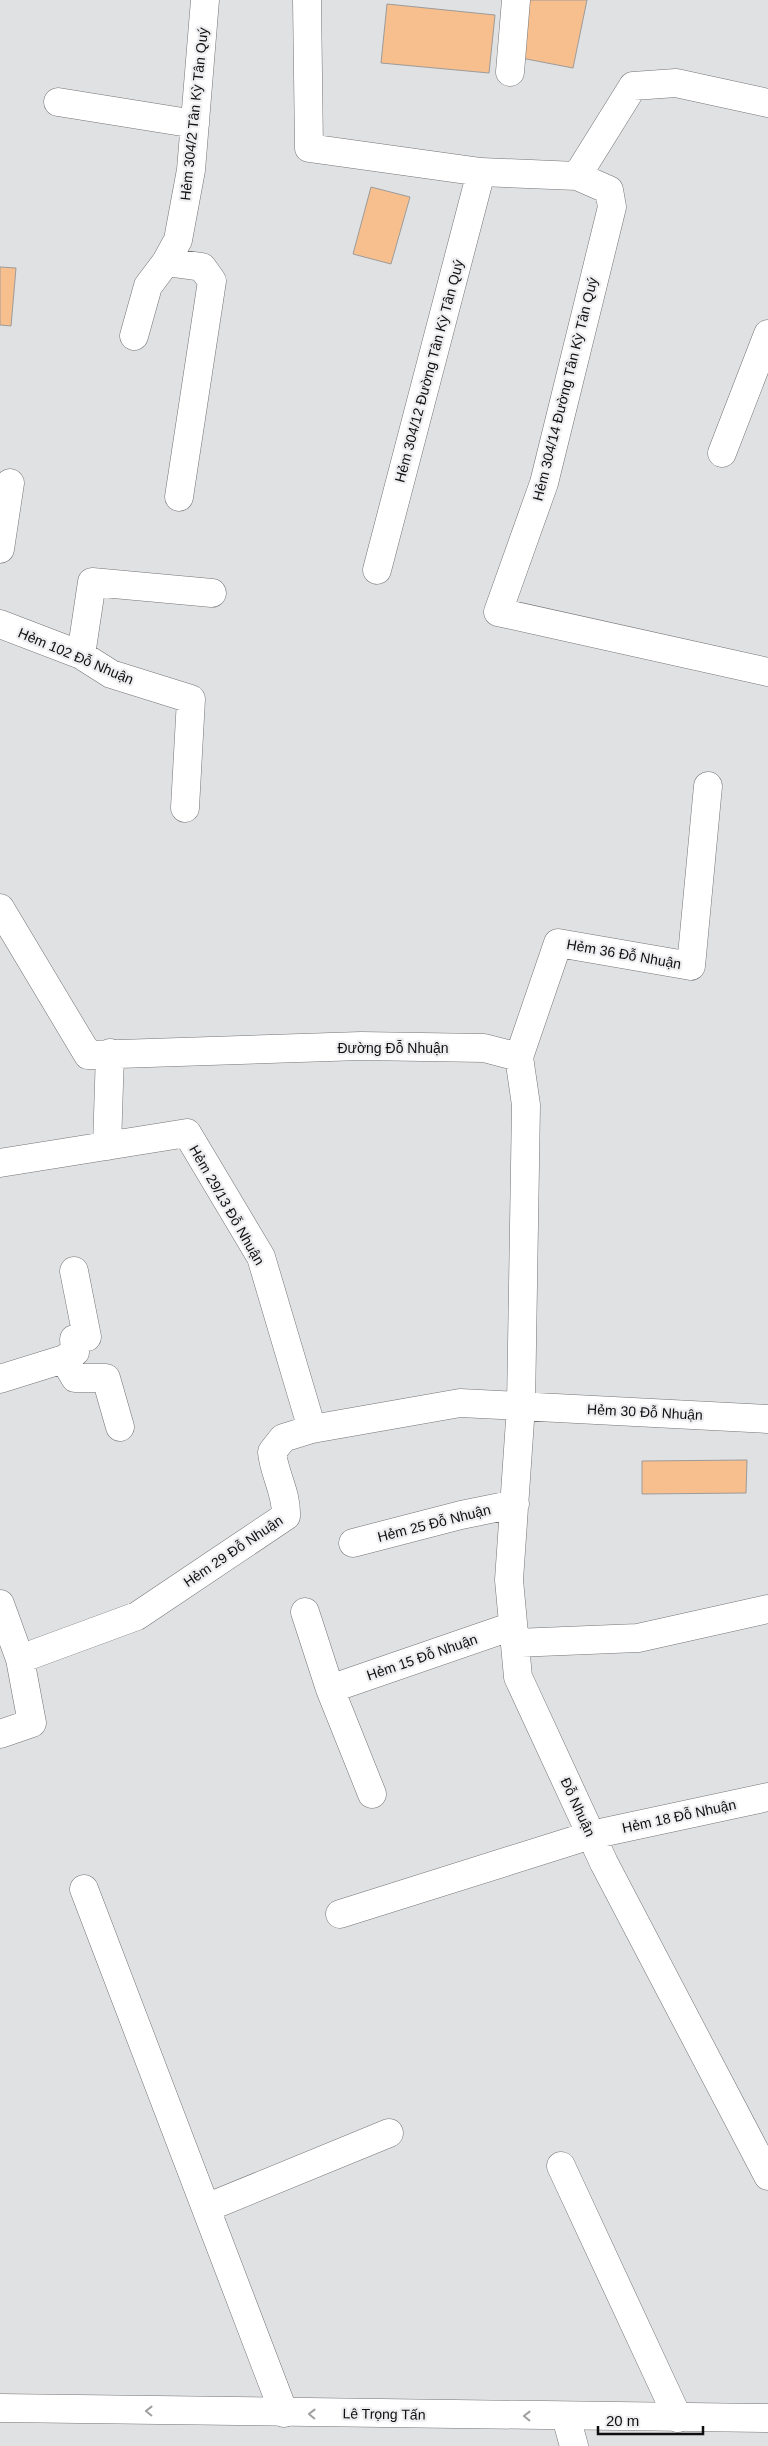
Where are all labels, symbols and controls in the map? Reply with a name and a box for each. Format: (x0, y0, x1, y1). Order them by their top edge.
street label: Hẻm 304/2 Tân Kỳ Tân Quý (177, 27, 211, 201)
street label: Hẻm 304/12 Đường Tân Kỳ Tân Quý (392, 258, 466, 484)
street label: Hẻm 304/14 Đường Tân Kỳ Tân Quý (529, 276, 601, 502)
street label: Hẻm 102 Đỗ Nhuận (16, 624, 136, 688)
street label: Hẻm 36 Đỗ Nhuận (566, 936, 682, 972)
street label: Đường Đỗ Nhuận (337, 1040, 449, 1056)
street label: Hẻm 29/13 Đỗ Nhuận (186, 1142, 268, 1268)
street label: Hẻm 30 Đỗ Nhuận (587, 1401, 703, 1423)
street label: Hẻm 25 Đỗ Nhuận (376, 1501, 492, 1545)
street label: Hẻm 29 Đỗ Nhuận (180, 1512, 286, 1590)
street label: Hẻm 15 Đỗ Nhuận (365, 1631, 479, 1683)
street label: Đỗ Nhuận (557, 1775, 599, 1839)
street label: Hẻm 18 Đỗ Nhuận (621, 1796, 737, 1836)
scale bar (598, 2404, 703, 2436)
street label: Lê Trọng Tấn (342, 2405, 426, 2423)
one-way arrow (145, 2406, 153, 2416)
one-way arrow (308, 2409, 316, 2419)
one-way arrow (523, 2411, 530, 2421)
text: 20 m (606, 2412, 639, 2429)

